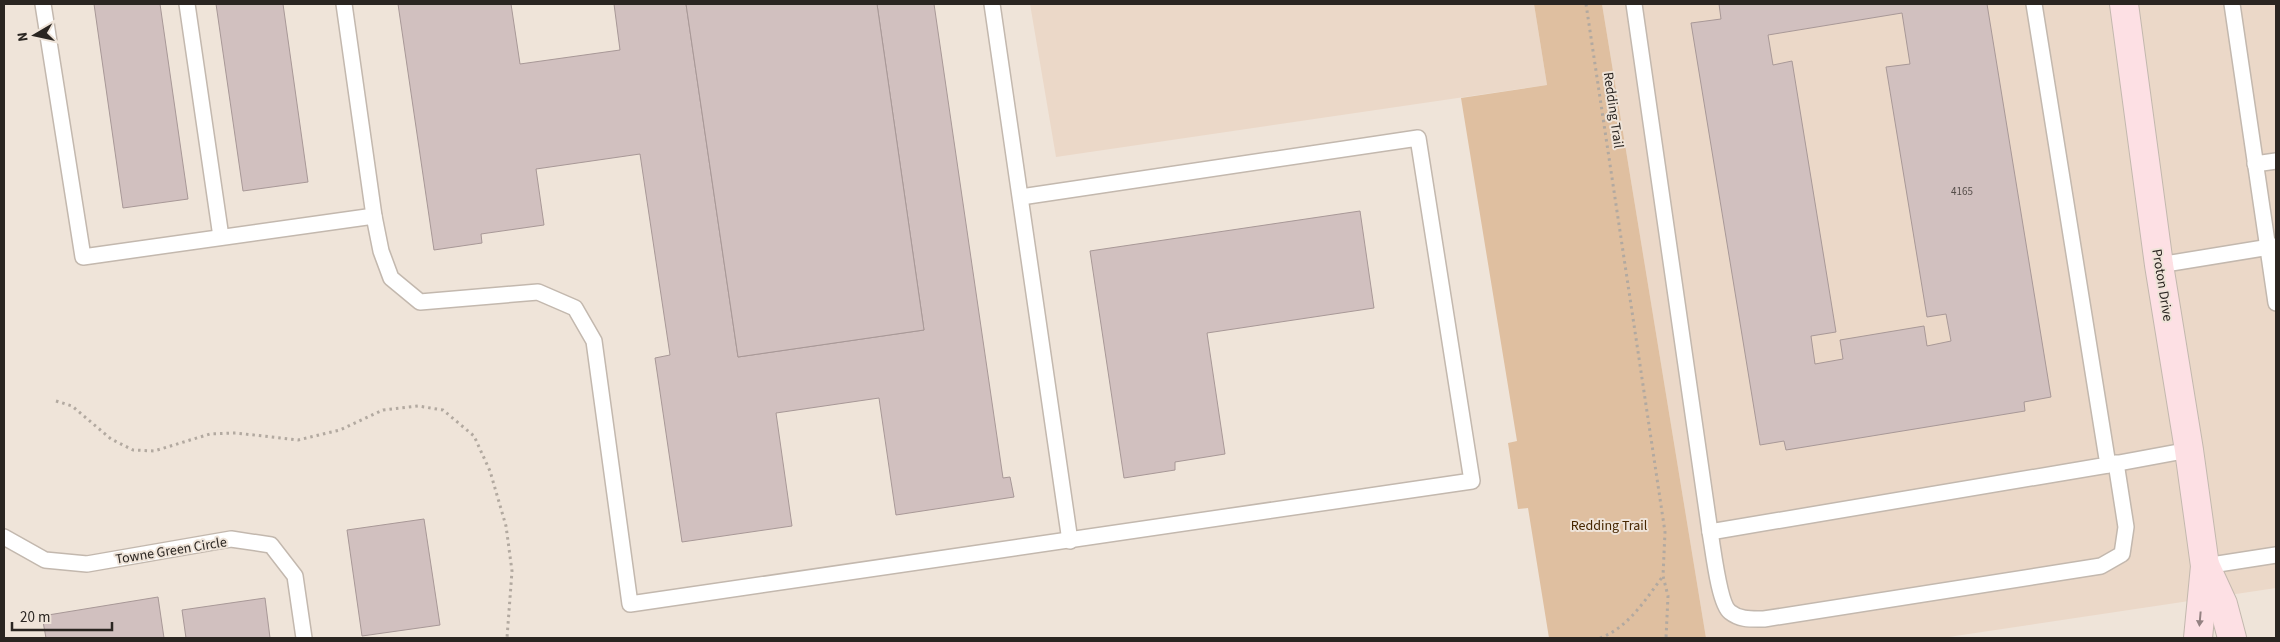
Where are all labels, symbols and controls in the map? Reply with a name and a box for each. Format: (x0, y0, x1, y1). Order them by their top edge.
north arrow (10, 10, 60, 60)
text: N (13, 31, 34, 43)
street label: Redding Trail (1598, 71, 1628, 150)
house number: 4165 (1951, 184, 1973, 199)
street label: Proton Drive (2146, 248, 2178, 323)
park label: Redding Trail (1571, 516, 1648, 536)
street label: Towne Green Circle (114, 532, 228, 570)
scale bar (12, 600, 112, 632)
text: 20 m (20, 607, 50, 628)
one-way arrow (2196, 612, 2204, 628)

